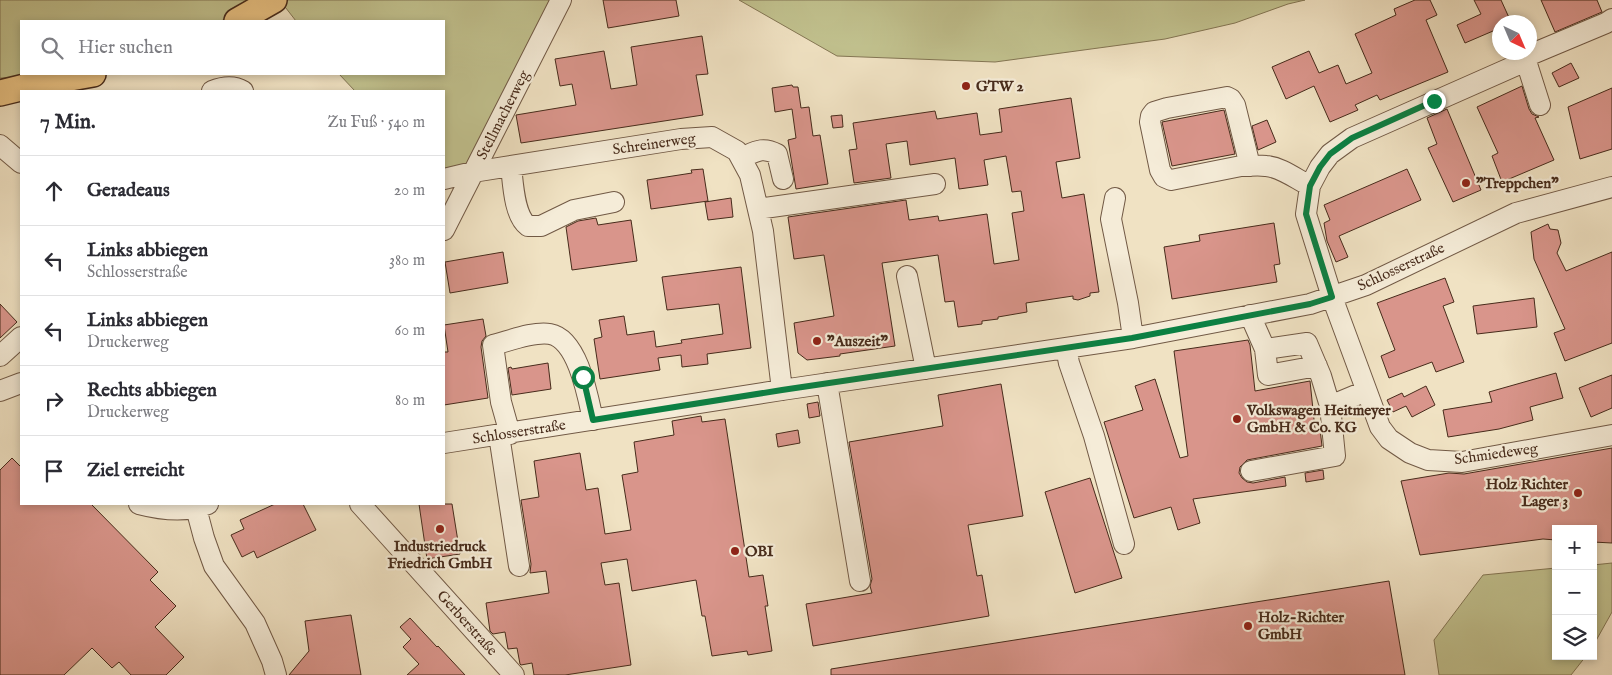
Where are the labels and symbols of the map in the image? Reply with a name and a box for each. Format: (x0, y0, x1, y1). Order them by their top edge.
north arrow (1492, 15, 1537, 60)
street label: Stellmacherweg (472, 66, 534, 163)
place label: GTW 2 (976, 77, 1024, 96)
marker: GTW 2 (960, 80, 972, 92)
route end (1423, 90, 1446, 113)
street label: Schreinerweg (611, 129, 698, 159)
place label: "Treppchen" (1476, 174, 1559, 193)
marker: "Treppchen" (1460, 177, 1472, 189)
street label: Schlosserstraße (1354, 238, 1448, 296)
place label: "Auszeit" (827, 332, 889, 351)
marker: "Auszeit" (811, 335, 823, 347)
route start (572, 366, 595, 389)
place label: Volkswagen Heitmeyer GmbH & Co. KG (1246, 401, 1391, 437)
marker: Volkswagen Heitmeyer GmbH & Co. KG (1231, 413, 1243, 425)
street label: Schlosserstraße (471, 415, 567, 449)
street label: Schmiedeweg (1453, 439, 1540, 469)
place label: Holz Richter Lager 3 (1486, 475, 1568, 511)
marker: Holz Richter Lager 3 (1572, 487, 1584, 499)
marker: Industriedruck Friedrich GmbH (434, 523, 446, 535)
place label: Industriedruck Friedrich GmbH (388, 537, 493, 573)
place label: OBI (745, 542, 774, 561)
marker: OBI (729, 545, 741, 557)
street label: Gerberstraße (433, 586, 501, 660)
place label: Holz-Richter GmbH (1258, 608, 1344, 644)
marker: Holz-Richter GmbH (1242, 620, 1254, 632)

